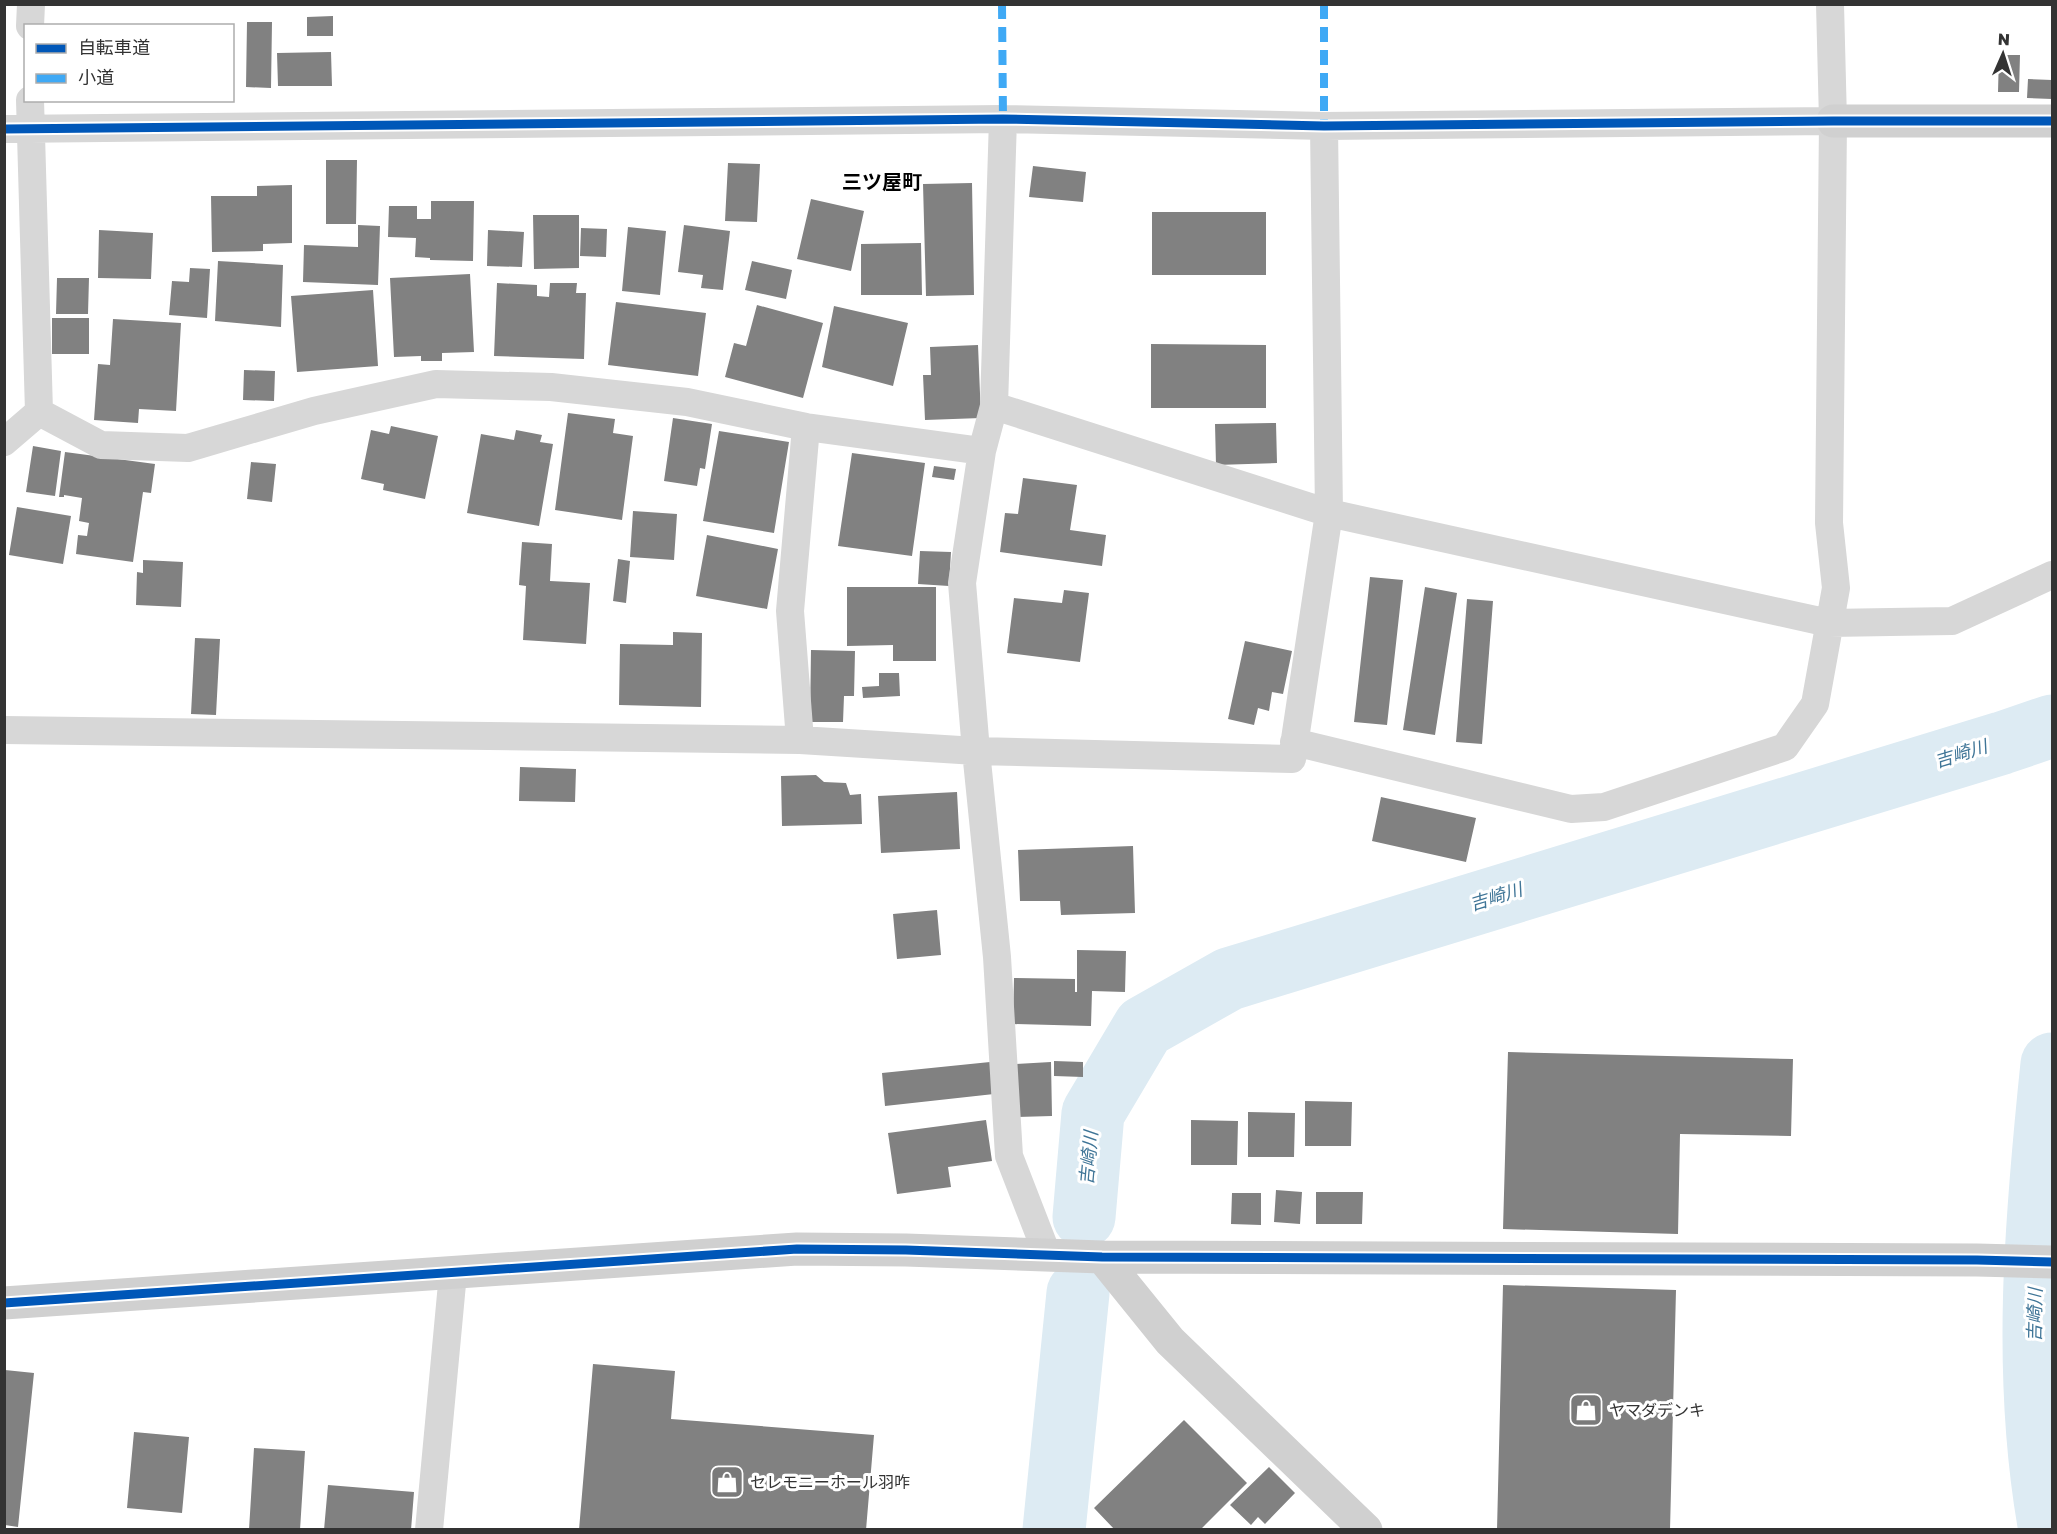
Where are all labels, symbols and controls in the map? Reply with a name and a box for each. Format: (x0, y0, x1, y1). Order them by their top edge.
legend (24, 24, 234, 102)
north arrow (1973, 24, 2033, 84)
text: N (1997, 29, 2010, 49)
text: 自転車道 (78, 36, 150, 58)
text: 小道 (78, 66, 114, 88)
district label: 三ツ屋町 (842, 169, 922, 193)
water label: 吉崎川 (1932, 734, 1992, 771)
water label: 吉崎川 (1467, 877, 1527, 914)
water label: 吉崎川 (1075, 1128, 1101, 1186)
water label: 吉崎川 (2023, 1286, 2046, 1342)
shop icon: ヤマダデンキ (1568, 1392, 1604, 1428)
place label: ヤマダデンキ (1609, 1400, 1705, 1420)
shop icon: セレモニーホール羽咋 (709, 1464, 745, 1500)
place label: セレモニーホール羽咋 (750, 1472, 910, 1492)

